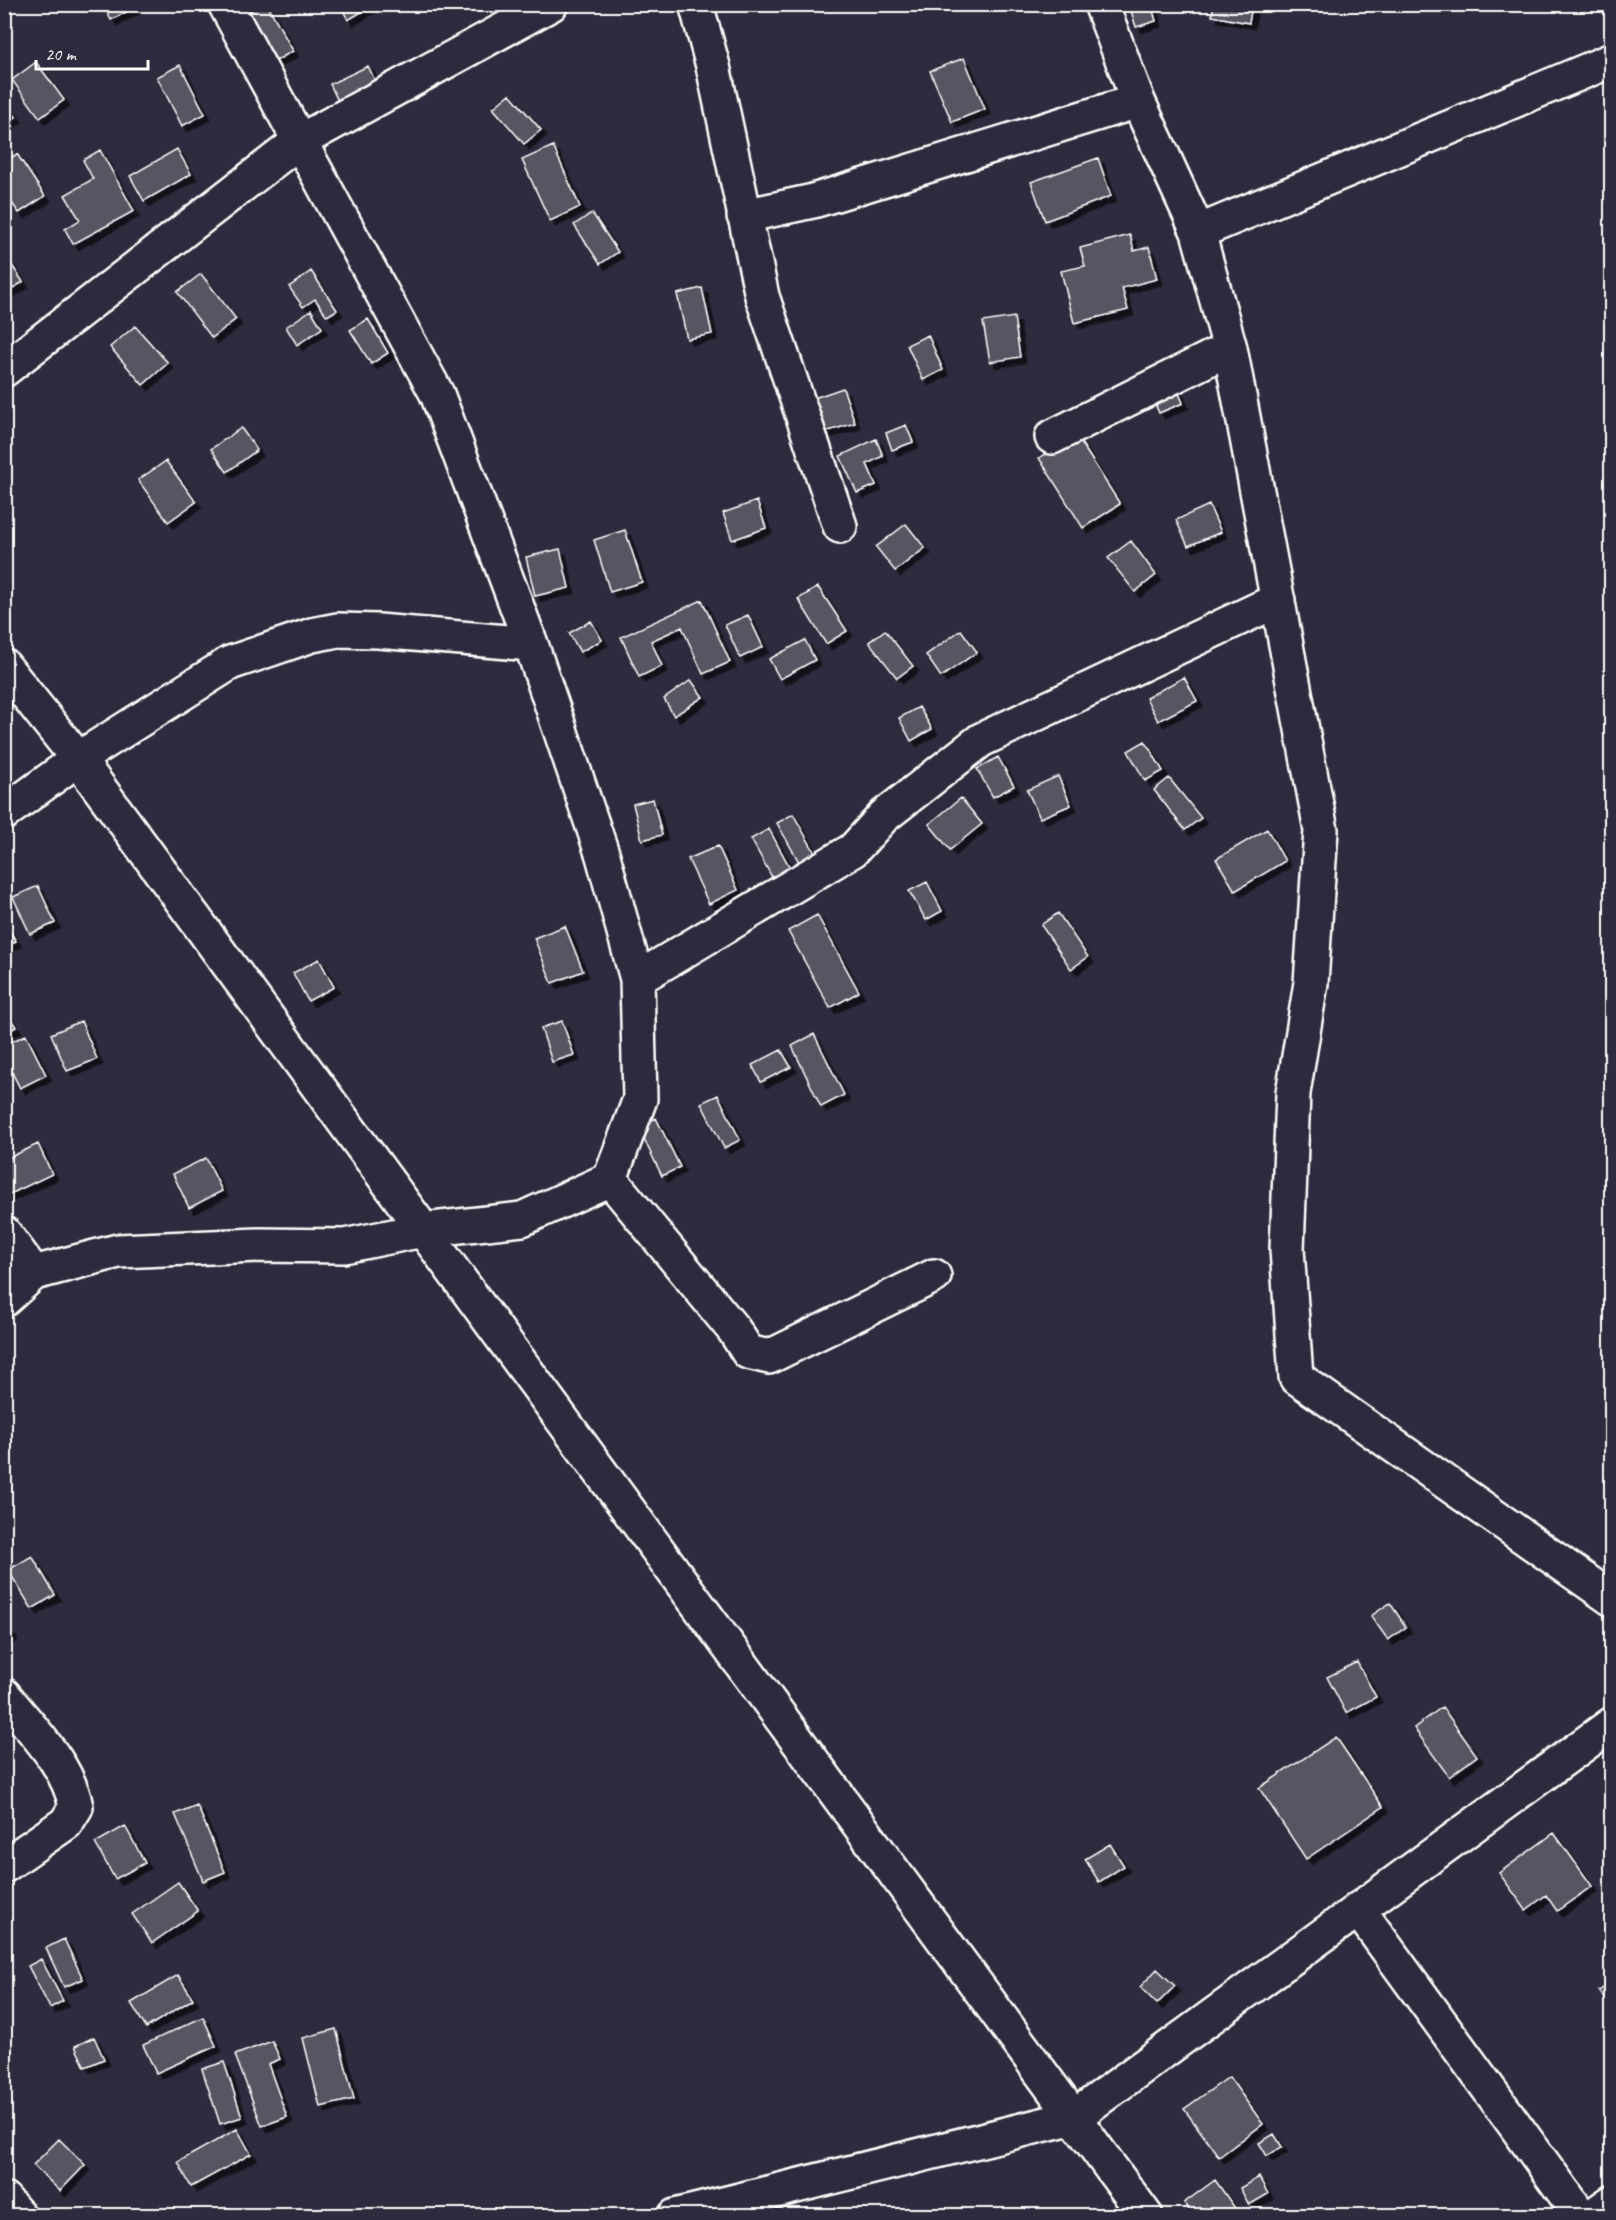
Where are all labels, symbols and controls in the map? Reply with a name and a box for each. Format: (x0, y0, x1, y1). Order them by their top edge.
scale bar (36, 33, 148, 71)
text: 20 m (45, 43, 78, 65)

